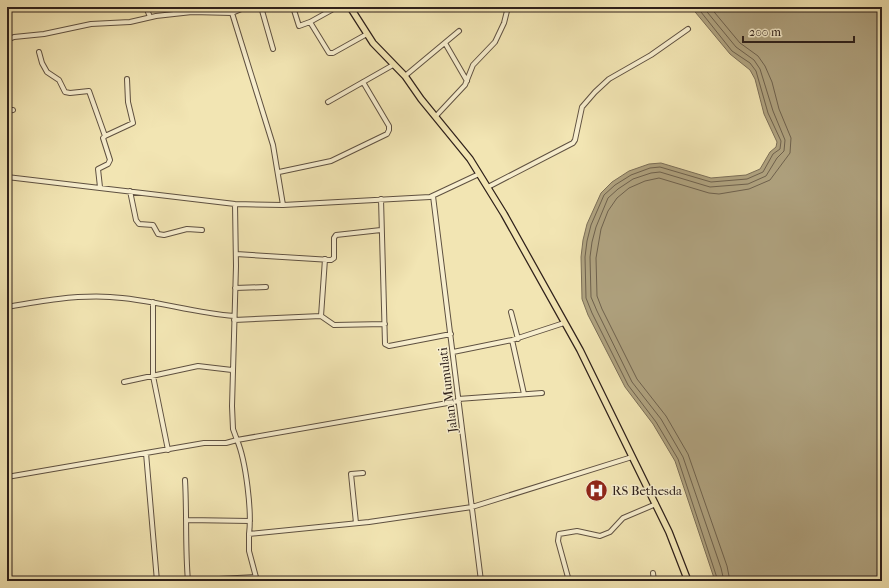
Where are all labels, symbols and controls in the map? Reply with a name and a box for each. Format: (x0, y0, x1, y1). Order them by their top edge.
scale bar (743, 18, 854, 44)
text: 200 m (749, 25, 781, 39)
street label: Jalan Mumulati (435, 346, 460, 434)
hospital icon: RS Bethesda (584, 477, 610, 503)
place label: RS Bethesda (612, 483, 683, 498)

